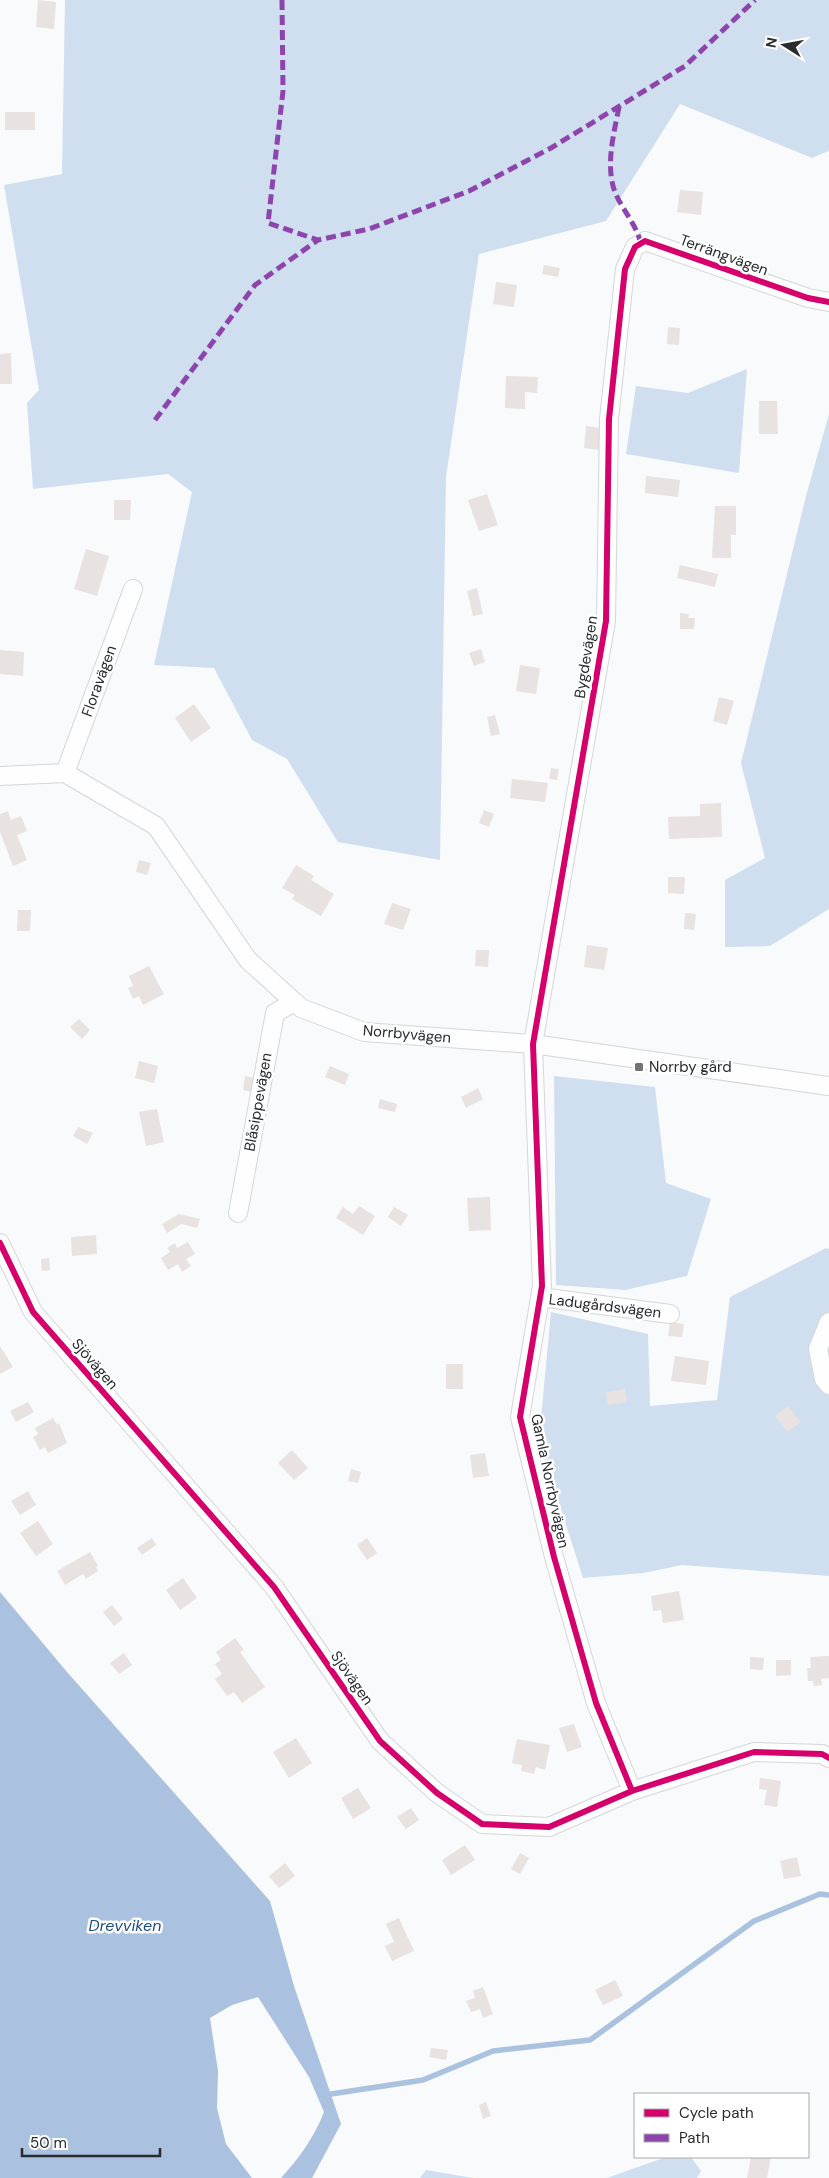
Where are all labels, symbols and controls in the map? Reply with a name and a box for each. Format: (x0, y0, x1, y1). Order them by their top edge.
north arrow (759, 20, 809, 70)
text: N (761, 36, 781, 49)
street label: Terrängvägen (677, 230, 771, 280)
street label: Bygdevägen (570, 614, 602, 700)
street label: Floravägen (77, 643, 121, 719)
street label: Norrbyvägen (362, 1020, 452, 1048)
street label: Blåsippevägen (240, 1051, 276, 1153)
place label: Norrby gård (649, 1057, 732, 1077)
marker: Norrby gård (633, 1061, 645, 1073)
street label: Ladugårdsvägen (548, 1289, 662, 1323)
street label: Sjövägen (67, 1334, 123, 1394)
street label: Gamla Norrbyvägen (526, 1412, 574, 1550)
street label: Sjövägen (326, 1647, 378, 1709)
water label: Drevviken (89, 1915, 161, 1936)
legend (634, 2093, 809, 2158)
text: Cycle path (679, 2103, 754, 2123)
scale bar (22, 2126, 160, 2158)
text: Path (679, 2128, 710, 2148)
text: 50 m (30, 2133, 67, 2153)

